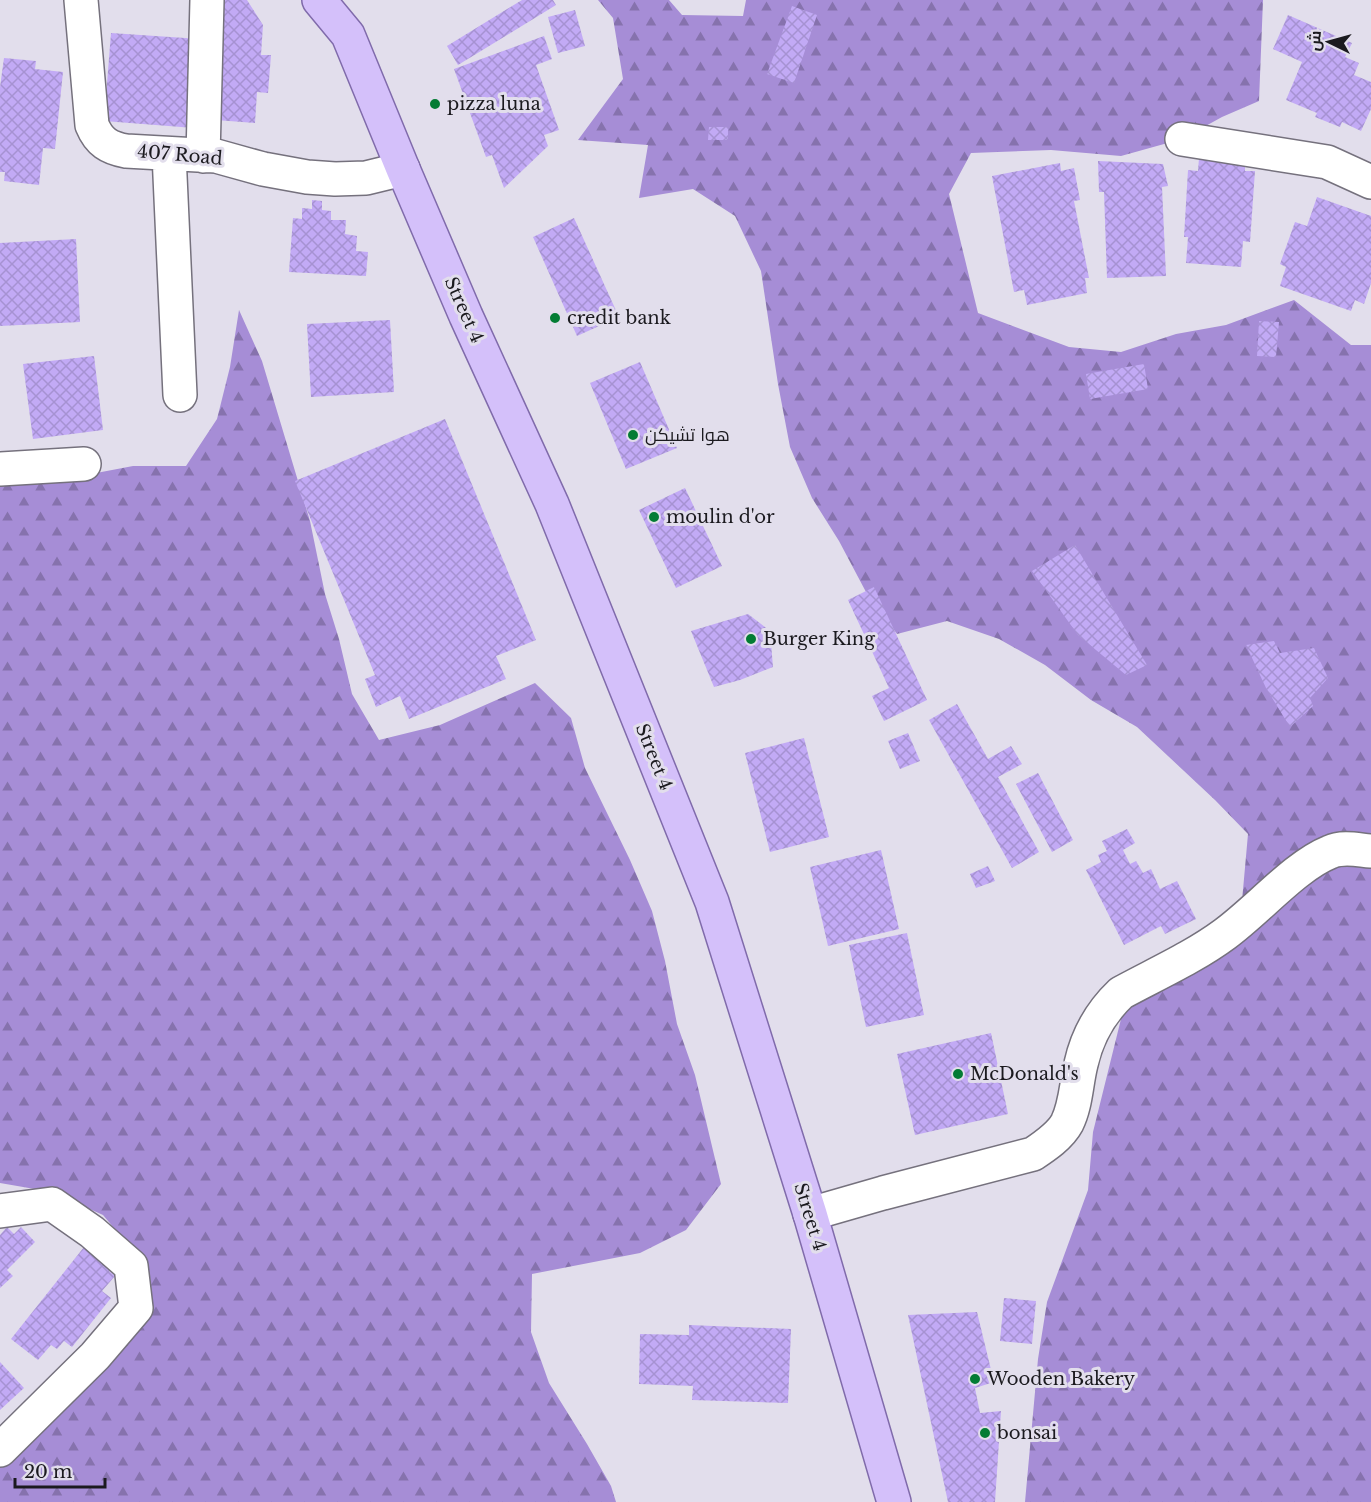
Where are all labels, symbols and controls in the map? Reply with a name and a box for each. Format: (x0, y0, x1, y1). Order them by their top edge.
north arrow (1299, 12, 1359, 72)
text: ش (1303, 30, 1325, 52)
place label: pizza luna (447, 93, 541, 115)
marker: pizza luna (428, 97, 442, 111)
street label: 407 Road (136, 140, 224, 170)
street label: Street 4 (440, 274, 488, 346)
place label: credit bank (567, 307, 671, 329)
marker: credit bank (548, 311, 562, 325)
place label: هوا تشيكن (645, 424, 730, 446)
marker: هوا تشيكن (626, 428, 640, 442)
place label: moulin d'or (666, 506, 775, 528)
marker: moulin d'or (647, 510, 661, 524)
place label: Burger King (763, 628, 875, 650)
marker: Burger King (744, 632, 758, 646)
street label: Street 4 (631, 721, 677, 793)
place label: McDonald's (970, 1063, 1079, 1085)
marker: McDonald's (951, 1067, 965, 1081)
street label: Street 4 (789, 1180, 831, 1254)
place label: Wooden Bakery (986, 1368, 1135, 1390)
marker: Wooden Bakery (968, 1372, 982, 1386)
place label: bonsai (996, 1422, 1057, 1444)
marker: bonsai (978, 1426, 992, 1440)
scale bar (15, 1451, 105, 1489)
text: 20 m (24, 1461, 72, 1483)

